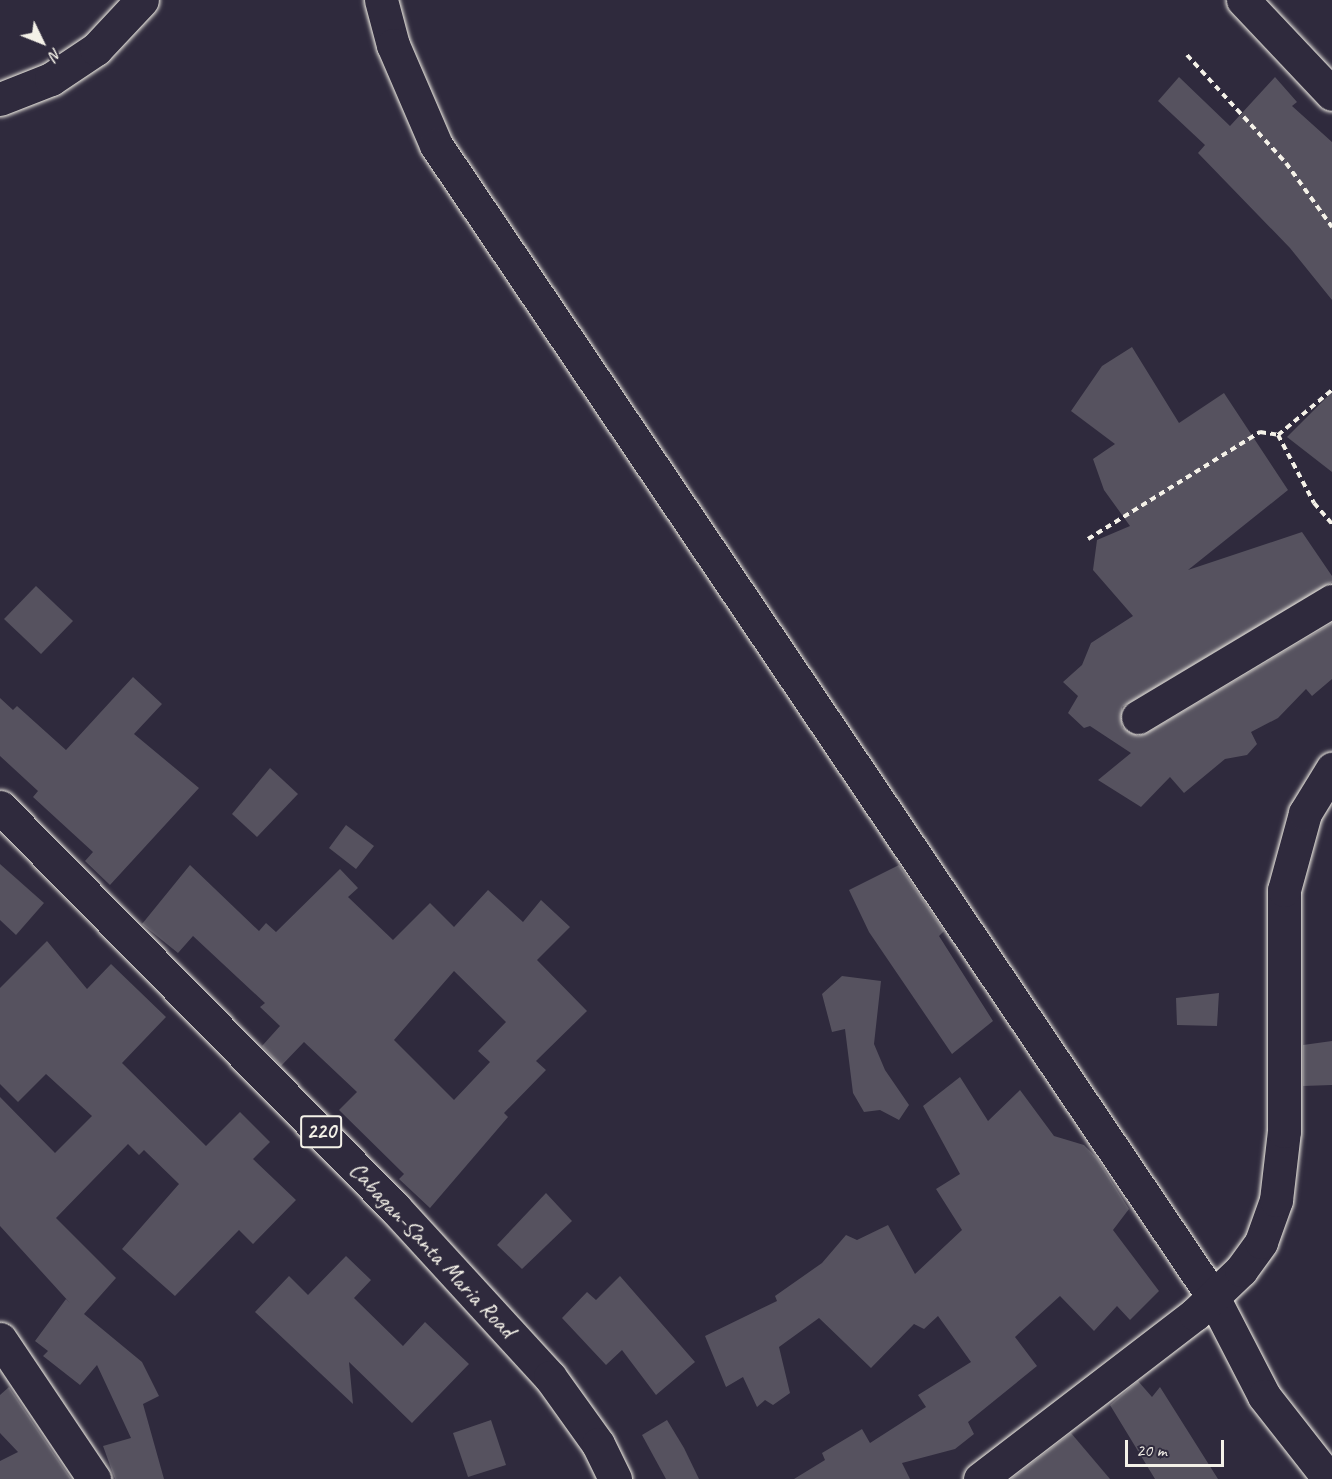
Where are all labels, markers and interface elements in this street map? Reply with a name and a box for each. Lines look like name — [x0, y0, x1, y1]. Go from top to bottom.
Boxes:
north arrow — [12, 12, 72, 72]
text: N — [44, 44, 66, 65]
road number: 220 — [300, 1113, 342, 1151]
street label: Cabagan-Santa Maria Road — [342, 1155, 522, 1345]
scale bar — [1128, 1428, 1227, 1466]
text: 20 m — [1136, 1439, 1167, 1461]

